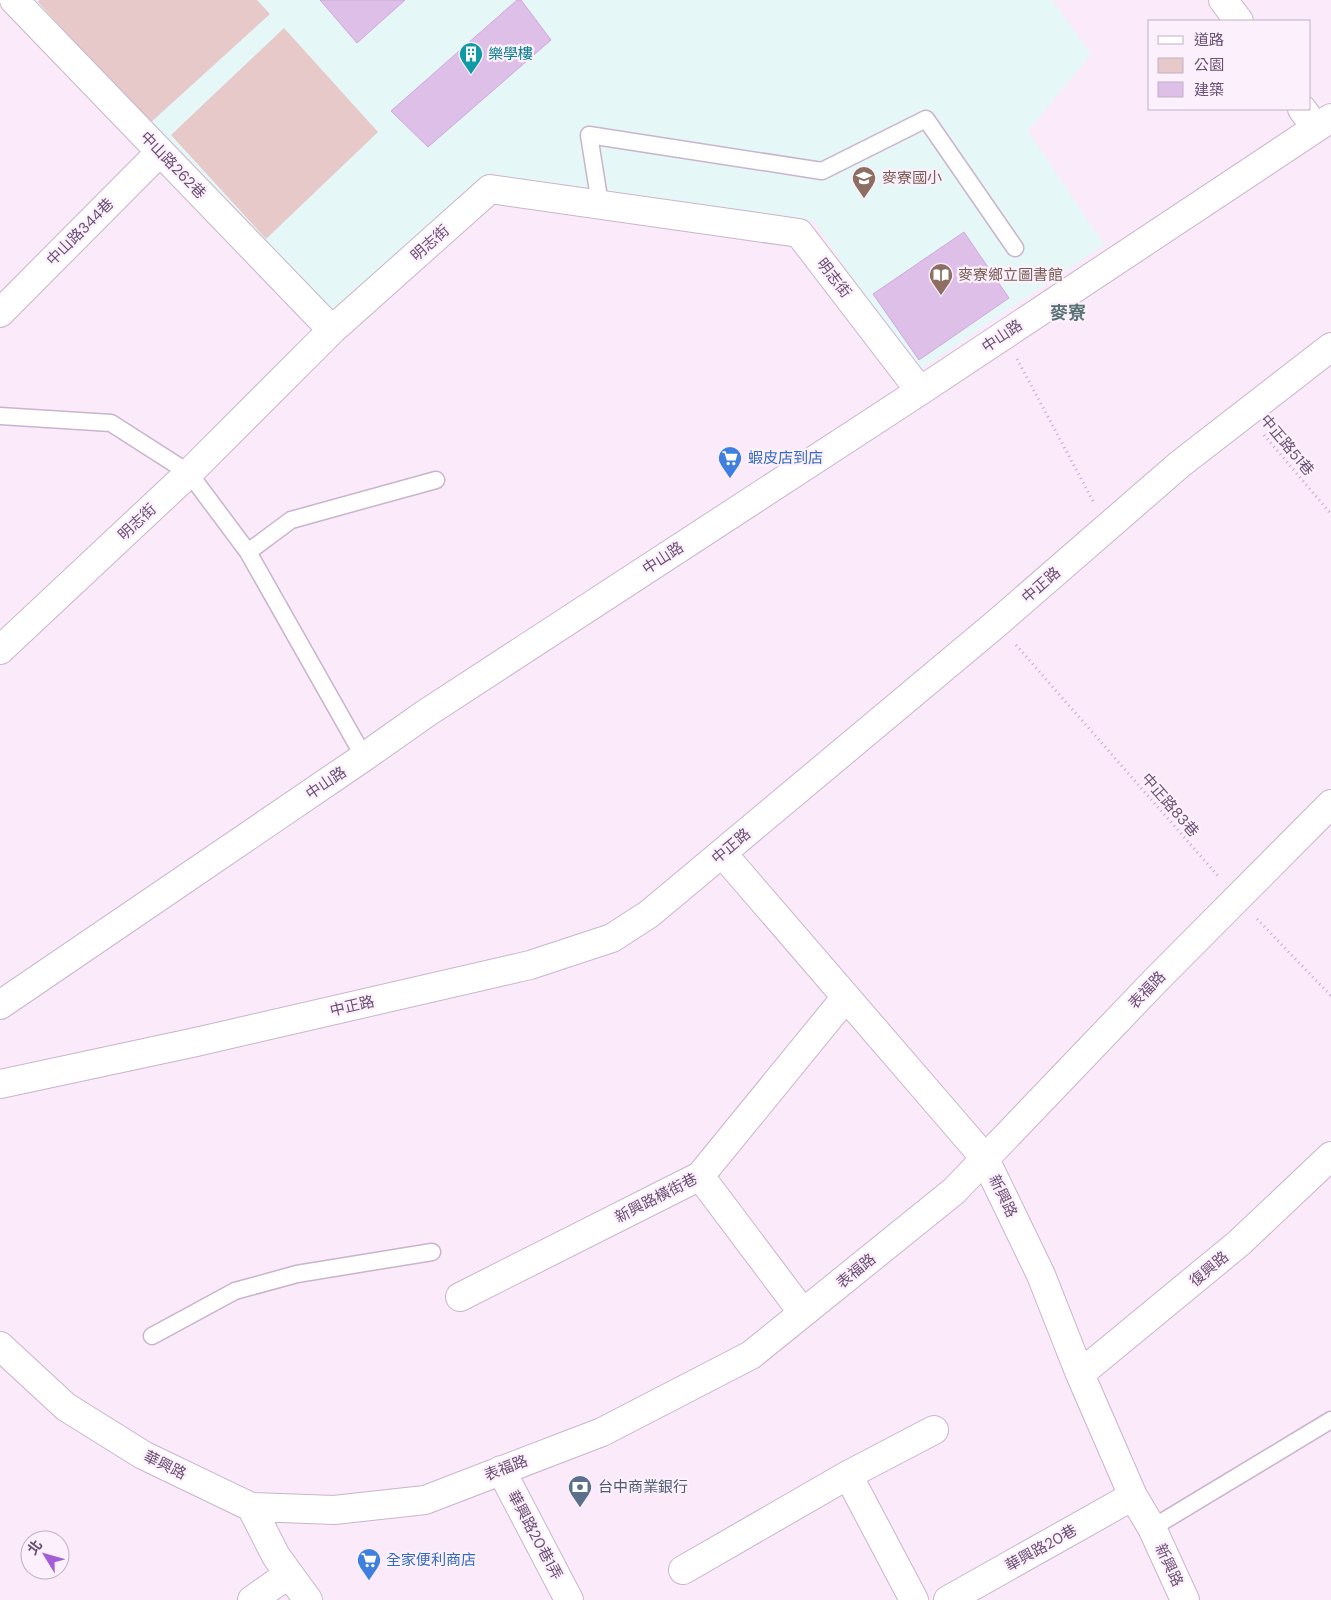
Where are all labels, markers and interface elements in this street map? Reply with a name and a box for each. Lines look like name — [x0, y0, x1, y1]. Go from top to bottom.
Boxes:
legend — [1148, 20, 1311, 110]
text: 道路 — [1194, 30, 1224, 50]
building icon: 樂學樓 — [458, 41, 484, 75]
place label: 樂學樓 — [488, 44, 533, 64]
text: 公園 — [1194, 55, 1224, 75]
text: 建築 — [1194, 80, 1224, 100]
street label: 中山路262巷 — [136, 127, 210, 203]
school or university icon: 麥寮國小 — [851, 165, 877, 199]
place label: 麥寮國小 — [882, 168, 942, 188]
street label: 中山路344巷 — [42, 194, 118, 270]
street label: 明志街 — [407, 221, 453, 265]
street label: 明志街 — [812, 254, 856, 302]
library icon: 麥寮鄉立圖書館 — [928, 262, 954, 296]
place label: 麥寮鄉立圖書館 — [958, 265, 1063, 285]
district label: 麥寮 — [1050, 301, 1086, 325]
street label: 中山路 — [978, 315, 1026, 357]
street label: 中正路51巷 — [1256, 410, 1318, 480]
supermarket icon: 蝦皮店到店 — [717, 445, 743, 479]
place label: 蝦皮店到店 — [748, 448, 823, 468]
street label: 明志街 — [114, 499, 160, 545]
street label: 中山路 — [639, 537, 687, 579]
street label: 中正路 — [1017, 563, 1065, 607]
street label: 中山路 — [302, 762, 350, 804]
street label: 中正路83巷 — [1137, 769, 1203, 841]
street label: 中正路 — [707, 824, 755, 868]
street label: 表福路 — [1124, 967, 1170, 1013]
street label: 中正路 — [328, 991, 376, 1021]
street label: 新興路橫街巷 — [611, 1169, 701, 1227]
street label: 新興路 — [984, 1171, 1022, 1221]
street label: 復興路 — [1185, 1247, 1233, 1291]
street label: 表福路 — [832, 1249, 880, 1293]
street label: 華興路 — [140, 1446, 190, 1484]
street label: 表福路 — [481, 1451, 531, 1485]
bank icon: 台中商業銀行 — [567, 1474, 593, 1508]
place label: 台中商業銀行 — [598, 1477, 688, 1497]
street label: 華興路20巷1弄 — [503, 1487, 567, 1583]
street label: 華興路20巷 — [1002, 1520, 1080, 1576]
north arrow — [20, 1530, 70, 1580]
text: 北 — [23, 1536, 46, 1558]
street label: 新興路 — [1150, 1540, 1188, 1590]
supermarket icon: 全家便利商店 — [356, 1547, 382, 1581]
place label: 全家便利商店 — [386, 1550, 476, 1570]

